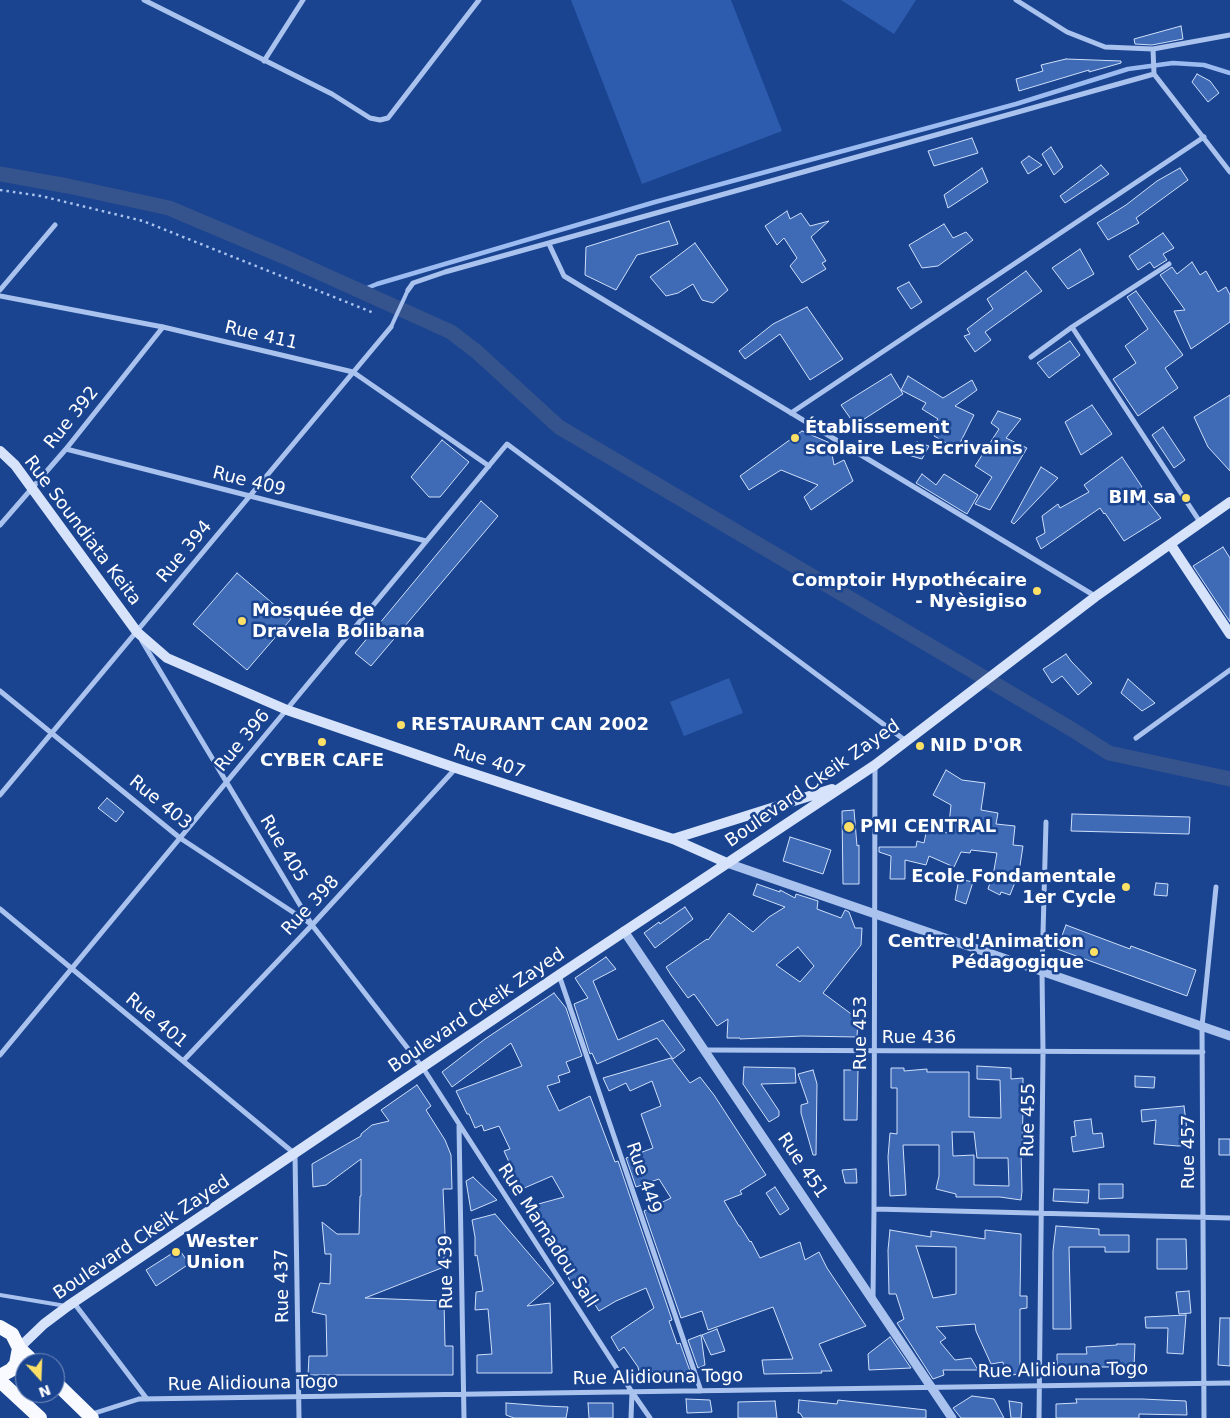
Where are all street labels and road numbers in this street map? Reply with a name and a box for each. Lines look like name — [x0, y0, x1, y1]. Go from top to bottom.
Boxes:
street label: Rue 411 — [222, 317, 300, 355]
street label: Rue 392 — [40, 382, 104, 454]
street label: Rue Soundiata Keita — [19, 452, 145, 610]
street label: Rue 409 — [210, 463, 288, 501]
street label: Rue 394 — [153, 517, 217, 587]
street label: Rue 396 — [211, 706, 275, 776]
street label: Boulevard Ckeik Zayed — [722, 716, 904, 852]
street label: Rue 407 — [450, 740, 528, 784]
street label: Rue 403 — [124, 771, 196, 835]
street label: Rue 405 — [255, 812, 311, 886]
street label: Rue 398 — [278, 871, 344, 941]
street label: Boulevard Ckeik Zayed — [385, 944, 569, 1078]
street label: Rue 401 — [121, 989, 191, 1053]
street label: Rue 453 — [850, 996, 872, 1070]
street label: Rue 436 — [882, 1027, 956, 1049]
street label: Rue 455 — [1018, 1083, 1040, 1157]
street label: Rue 457 — [1178, 1115, 1200, 1189]
street label: Rue 451 — [772, 1129, 832, 1203]
street label: Rue 449 — [621, 1139, 665, 1217]
street label: Rue Mamadou Sall — [492, 1160, 602, 1312]
street label: Boulevard Ckeik Zayed — [50, 1171, 234, 1305]
street label: Rue 439 — [436, 1235, 458, 1309]
street label: Rue 437 — [272, 1249, 294, 1323]
street label: Rue Alidiouna Togo — [978, 1359, 1148, 1383]
street label: Rue Alidiouna Togo — [573, 1366, 743, 1390]
street label: Rue Alidiouna Togo — [168, 1372, 338, 1396]

